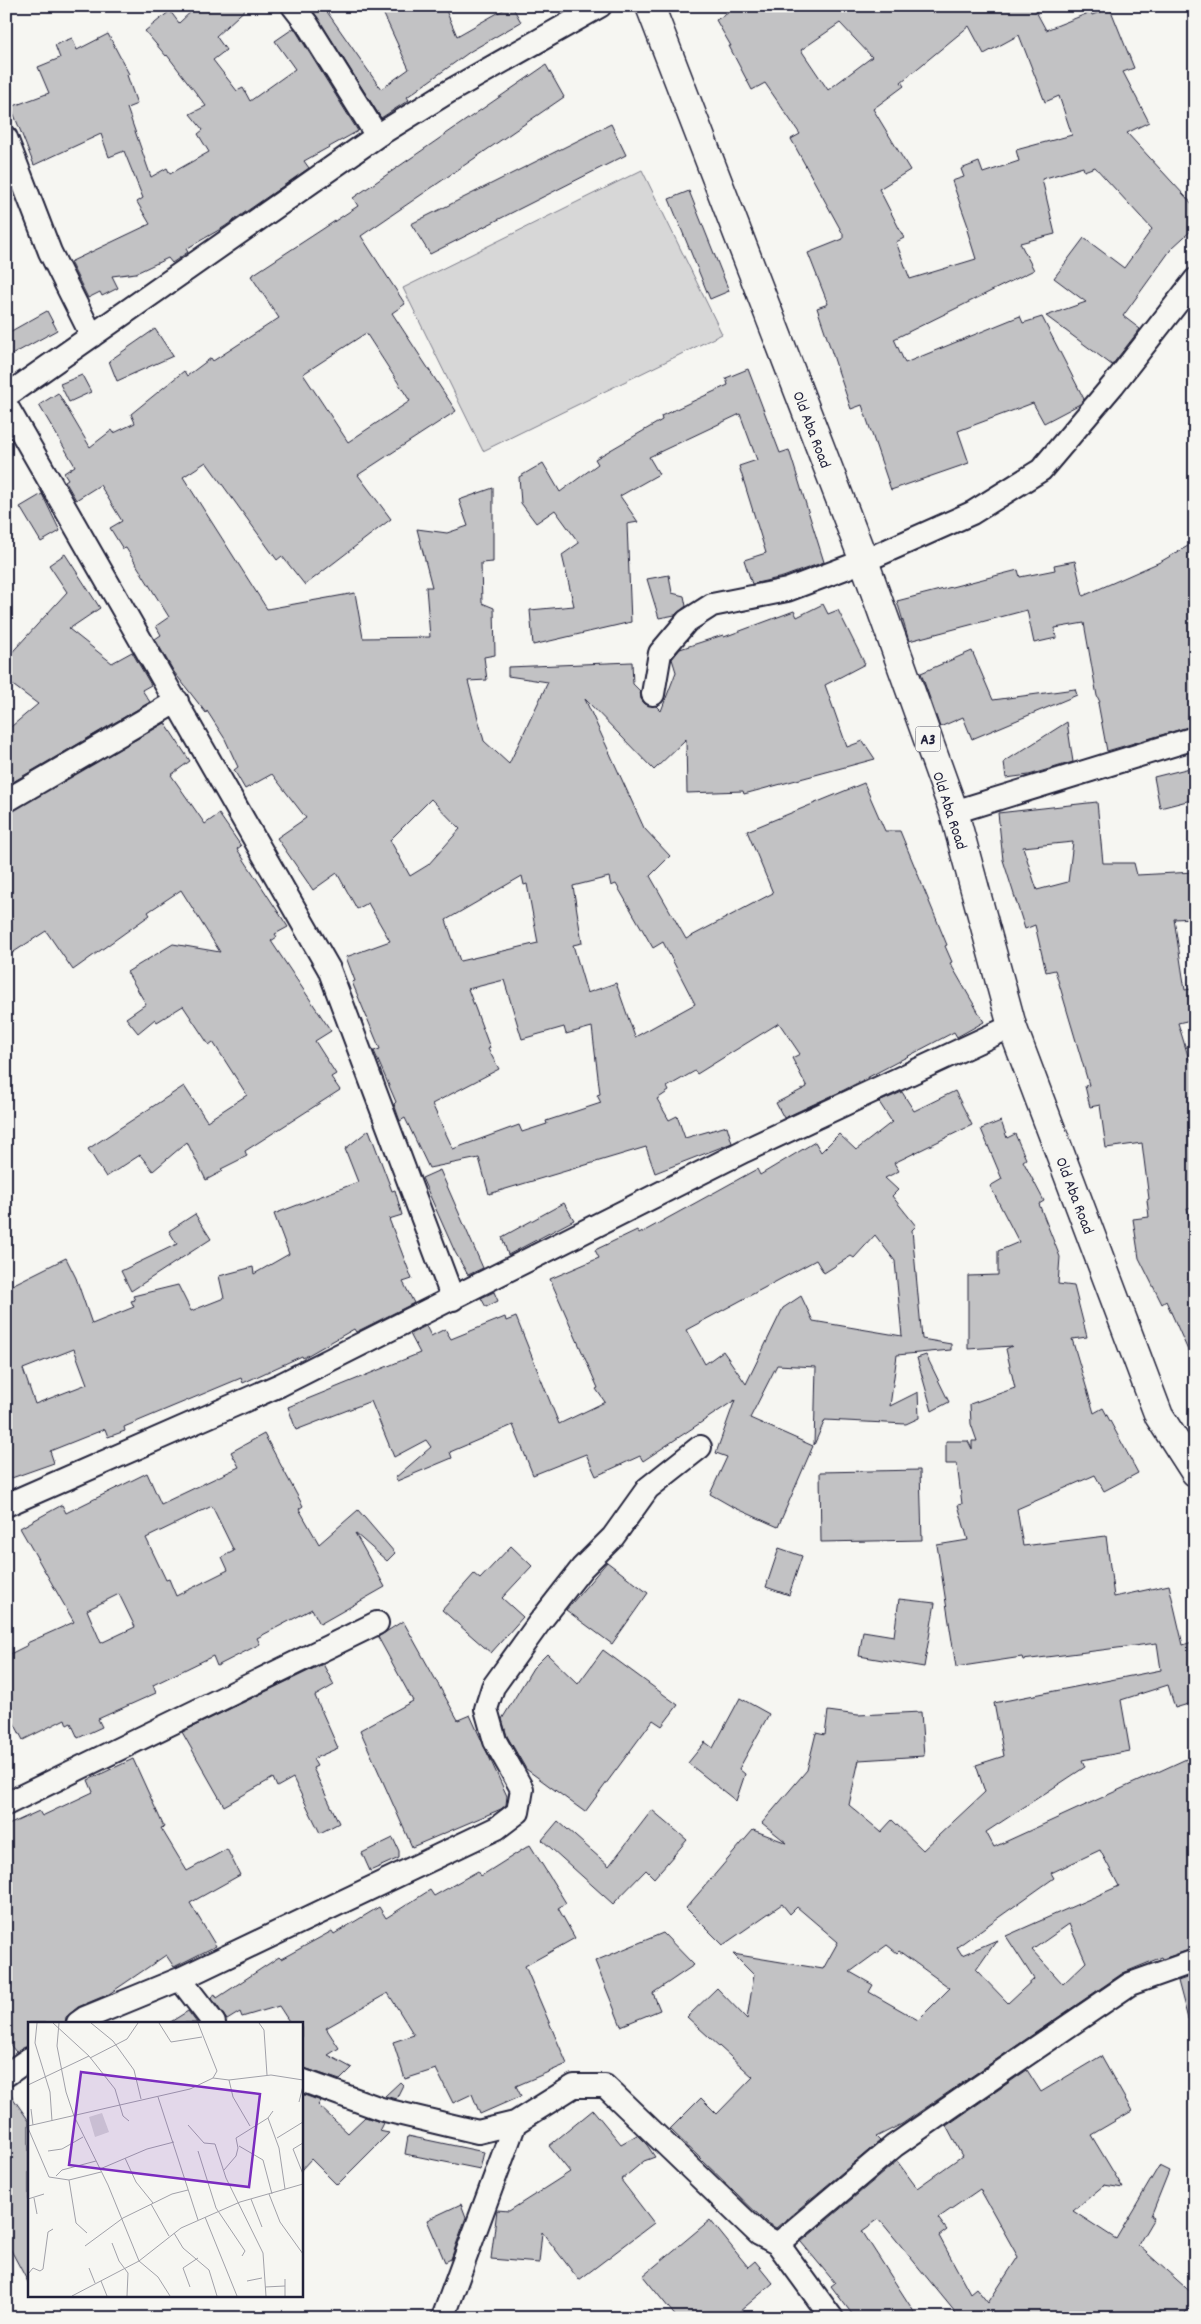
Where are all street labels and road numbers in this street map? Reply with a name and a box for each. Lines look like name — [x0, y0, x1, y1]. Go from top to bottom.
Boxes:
street label: Old Aba Road — [785, 388, 836, 472]
road number: A3 — [916, 726, 940, 752]
street label: Old Aba Road — [925, 769, 972, 853]
street label: Old Aba Road — [1048, 1154, 1099, 1238]

